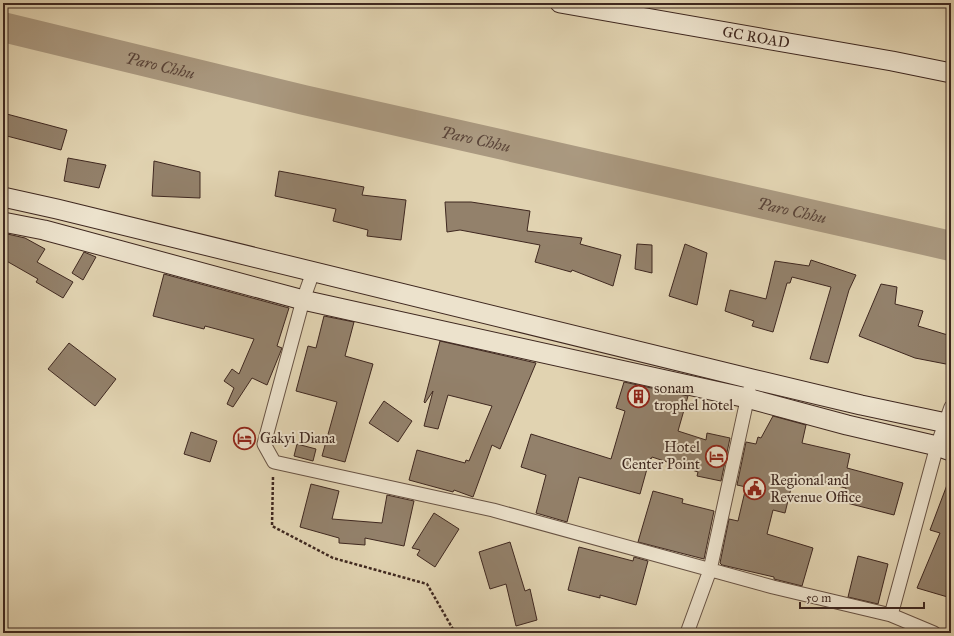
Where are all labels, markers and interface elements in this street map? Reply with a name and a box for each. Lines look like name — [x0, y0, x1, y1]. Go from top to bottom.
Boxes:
street label: GC ROAD — [721, 23, 791, 52]
water label: Paro Chhu — [124, 48, 197, 83]
water label: Paro Chhu — [440, 122, 512, 156]
water label: Paro Chhu — [756, 193, 828, 227]
place label: sonam trophel hotel — [654, 379, 734, 414]
building icon: sonam trophel hotel — [625, 384, 651, 410]
hotel icon: Gakyi Diana — [232, 425, 258, 451]
place label: Gakyi Diana — [260, 429, 336, 447]
place label: Hotel Center Point — [622, 438, 701, 473]
hotel icon: Hotel Center Point — [703, 443, 729, 469]
place label: Regional and Revenue Office — [770, 471, 861, 506]
public building icon: Regional and Revenue Office — [742, 476, 768, 502]
scale bar — [800, 584, 924, 610]
text: 50 m — [806, 591, 831, 605]

